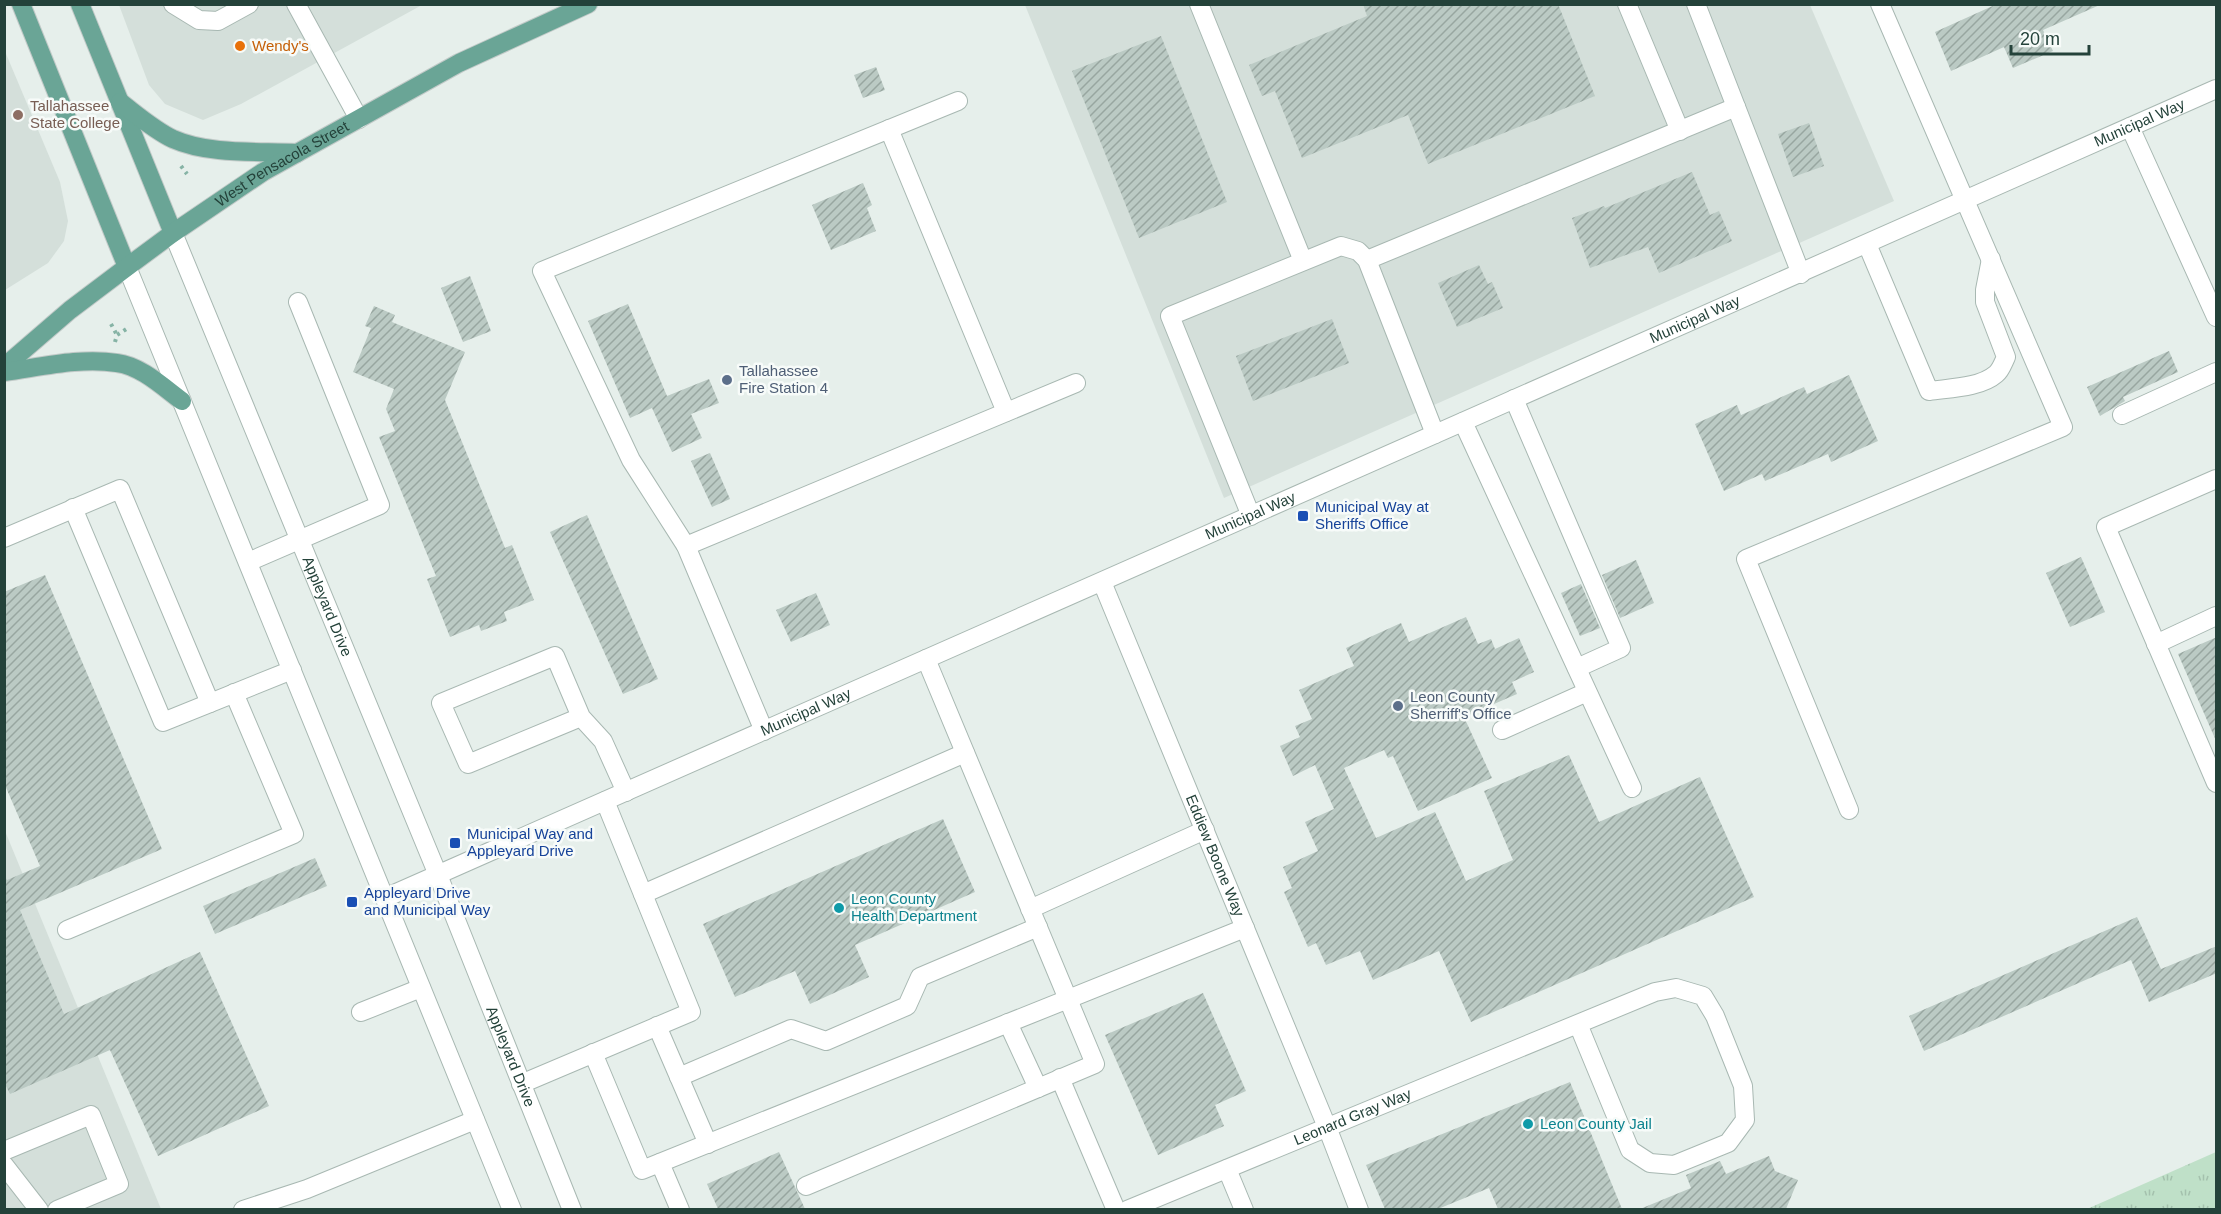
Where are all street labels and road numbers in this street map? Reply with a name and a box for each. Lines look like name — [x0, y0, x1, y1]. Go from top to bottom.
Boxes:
street label: Municipal Way — [2091, 95, 2187, 150]
street label: West Pensacola Street — [212, 117, 352, 210]
street label: Municipal Way — [1647, 291, 1743, 346]
street label: Municipal Way — [1202, 488, 1298, 543]
street label: Appleyard Drive — [299, 554, 356, 659]
street label: Municipal Way — [758, 684, 854, 739]
street label: Eddiew Boone Way — [1183, 792, 1248, 919]
street label: Appleyard Drive — [483, 1004, 539, 1109]
street label: Leonard Gray Way — [1291, 1084, 1414, 1148]

